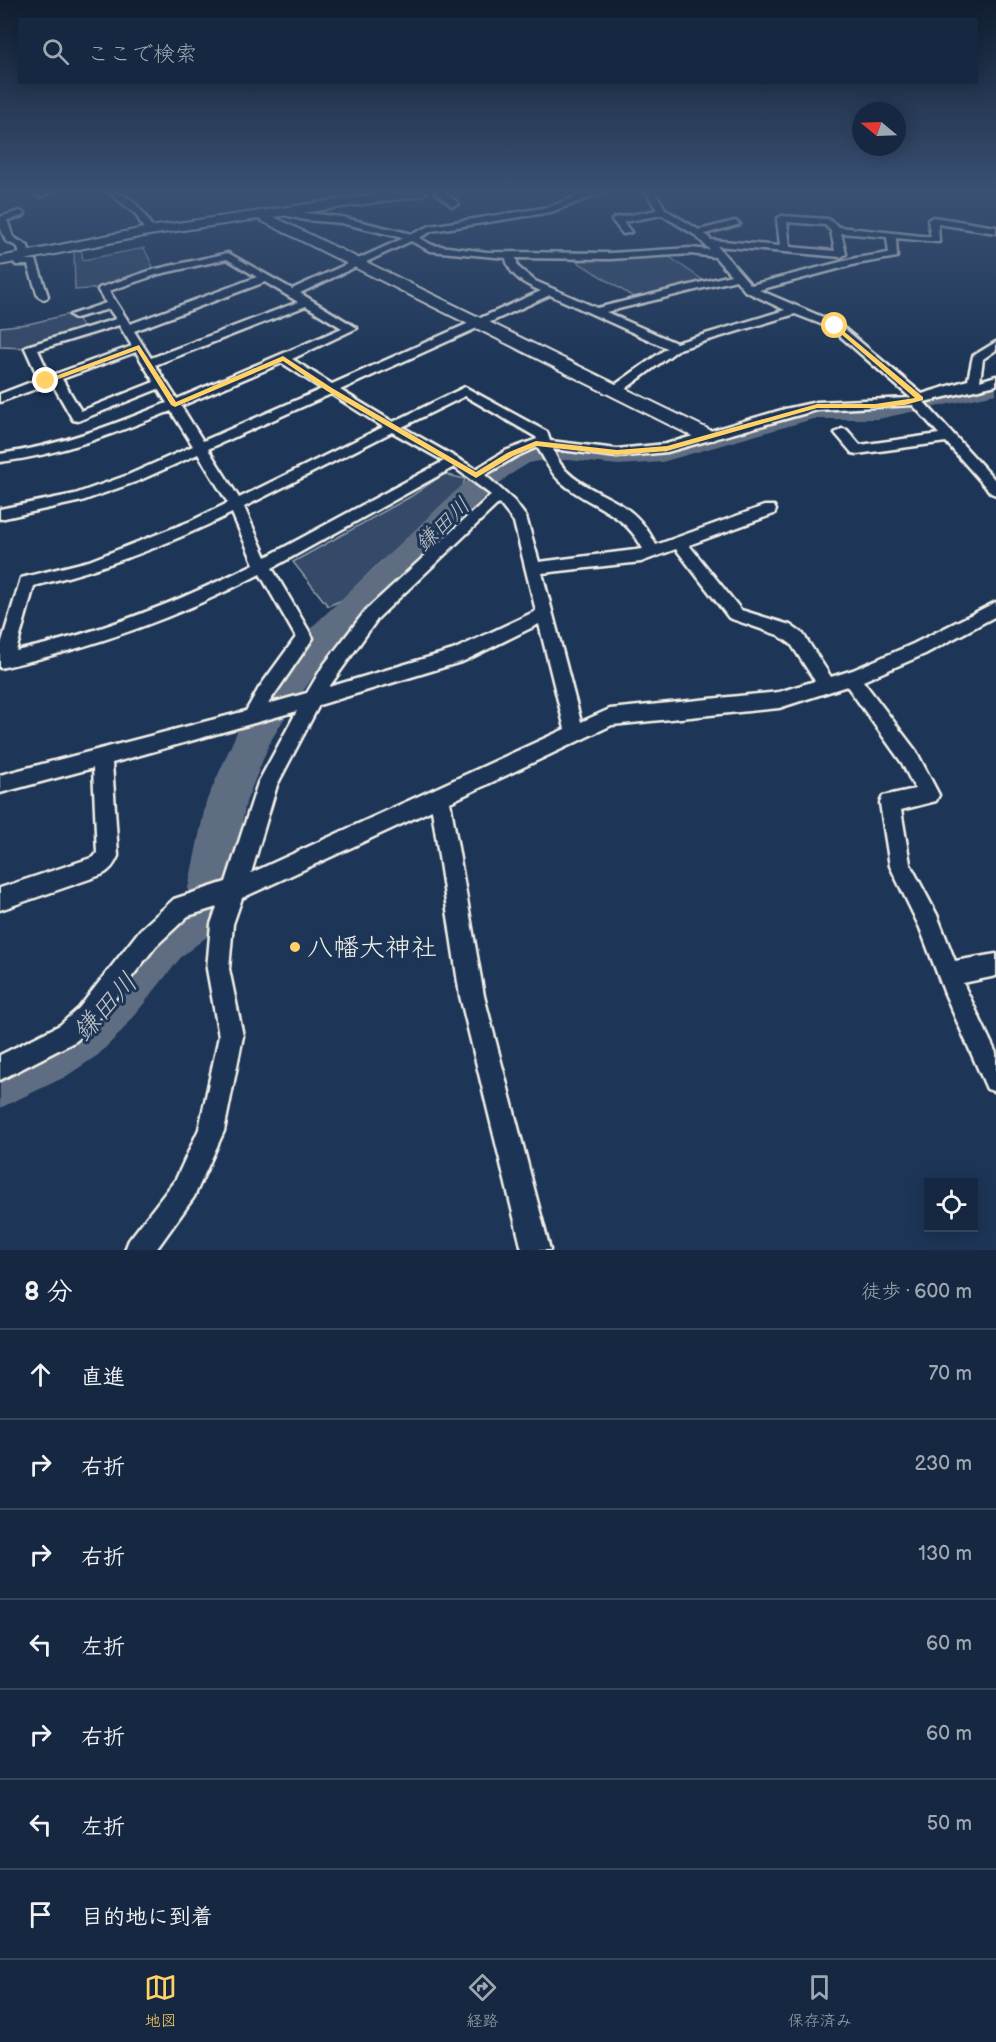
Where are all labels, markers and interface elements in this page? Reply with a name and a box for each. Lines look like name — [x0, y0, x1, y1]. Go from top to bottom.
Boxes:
search box — [18, 18, 978, 84]
icon: search — [39, 35, 72, 68]
text: ここで検索 — [87, 41, 197, 68]
north arrow — [852, 102, 906, 156]
route start — [821, 312, 847, 338]
route end — [32, 367, 58, 393]
water label: 鎌田川 — [410, 492, 476, 558]
place label: 八幡大神社 — [307, 933, 437, 964]
marker: 八幡大神社 — [288, 940, 302, 954]
water label: 鎌田川 — [67, 967, 145, 1048]
map controls — [924, 1178, 978, 1232]
button: locate — [924, 1178, 978, 1232]
text: 8 分 — [24, 1277, 73, 1308]
text: 徒歩 · 600 m — [861, 1280, 972, 1304]
icon: ahead — [24, 1358, 57, 1391]
text: 70 m — [928, 1362, 972, 1386]
text: 直進 — [81, 1364, 125, 1391]
icon: right — [24, 1448, 57, 1481]
text: 230 m — [915, 1452, 972, 1476]
text: 右折 — [81, 1454, 125, 1481]
icon: right — [24, 1538, 57, 1571]
text: 130 m — [918, 1542, 972, 1566]
text: 右折 — [81, 1544, 125, 1571]
icon: left — [24, 1628, 57, 1661]
text: 60 m — [926, 1632, 972, 1656]
text: 左折 — [81, 1634, 125, 1661]
icon: right — [24, 1718, 57, 1751]
text: 60 m — [926, 1722, 972, 1746]
text: 右折 — [81, 1724, 125, 1751]
icon: left — [24, 1808, 57, 1841]
text: 50 m — [927, 1812, 972, 1836]
text: 左折 — [81, 1814, 125, 1841]
icon: arrive — [24, 1898, 57, 1931]
text: 目的地に到着 — [81, 1904, 213, 1931]
tab: 地図 — [144, 1971, 177, 2031]
tab: 経路 — [466, 1971, 499, 2031]
tab: 保存済み — [788, 1971, 852, 2031]

